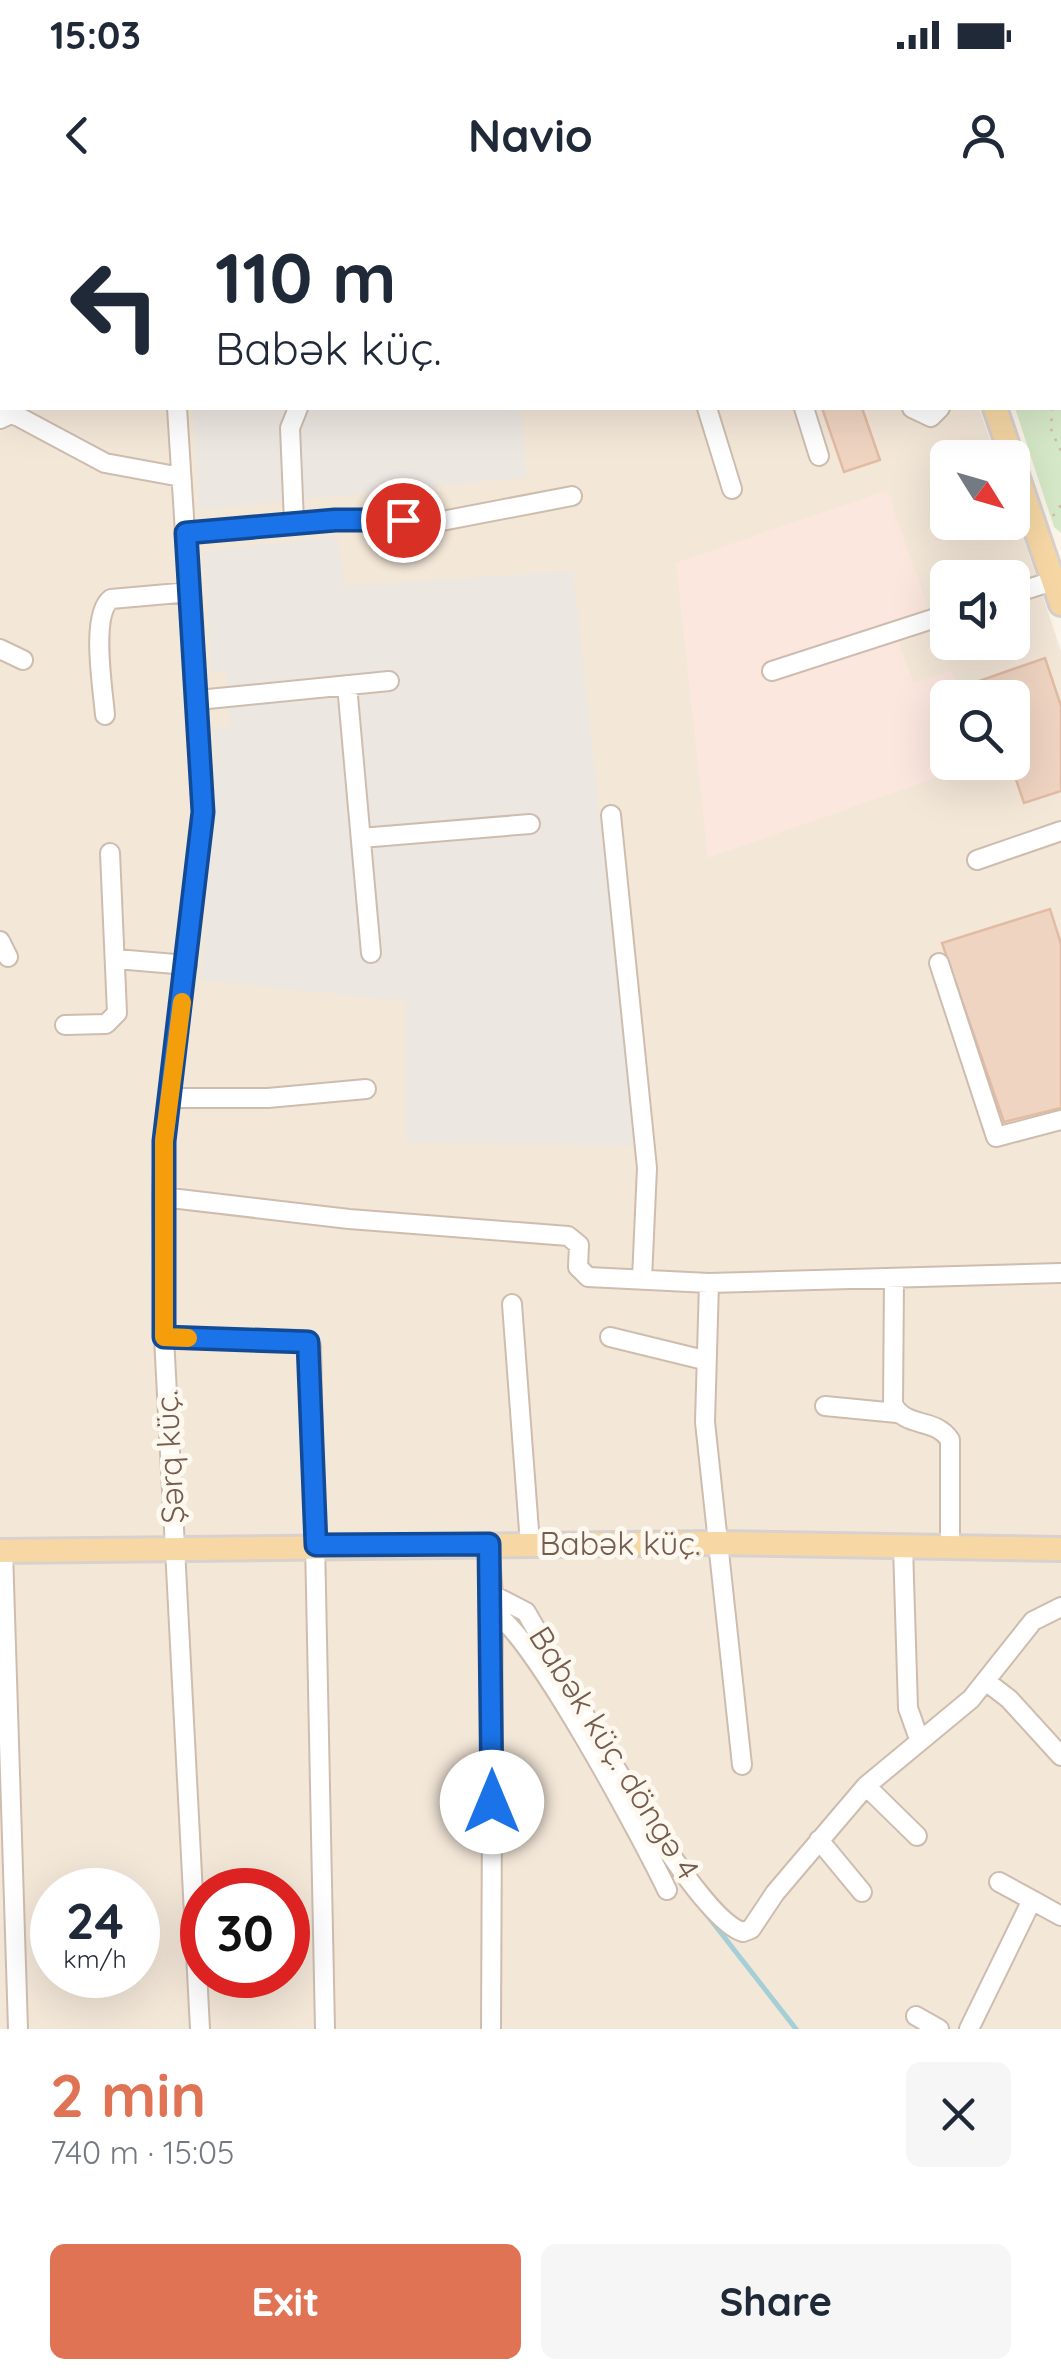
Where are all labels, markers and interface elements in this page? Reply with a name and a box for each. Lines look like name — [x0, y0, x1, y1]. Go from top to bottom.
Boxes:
text: 15:03 — [50, 11, 141, 59]
text: Navio — [468, 107, 593, 163]
icon: back — [50, 108, 105, 163]
icon: person — [956, 108, 1011, 163]
text: 110 m — [215, 233, 397, 321]
icon: left — [50, 240, 180, 370]
text: Babək küç. — [215, 320, 442, 376]
north arrow — [930, 440, 1030, 540]
map controls — [930, 440, 1030, 780]
pin — [361, 478, 446, 563]
icon: arrive — [376, 493, 431, 548]
button: sound — [930, 560, 1030, 660]
button: search — [930, 680, 1030, 780]
street label: Şərq küç. — [146, 1389, 192, 1525]
street label: Babək küç. — [539, 1523, 701, 1563]
street label: Babək küç. döngə 4 — [521, 1619, 709, 1886]
position arrow — [440, 1750, 544, 1854]
speed limit sign: 30 — [180, 1868, 310, 1998]
text: 24 — [66, 1889, 124, 1952]
text: km/h — [63, 1943, 127, 1974]
text: 2 min — [50, 2057, 206, 2132]
button: close — [906, 2062, 1011, 2167]
text: 740 m · 15:05 — [50, 2132, 234, 2172]
button: Exit — [50, 2244, 521, 2359]
button: Share — [541, 2244, 1011, 2359]

